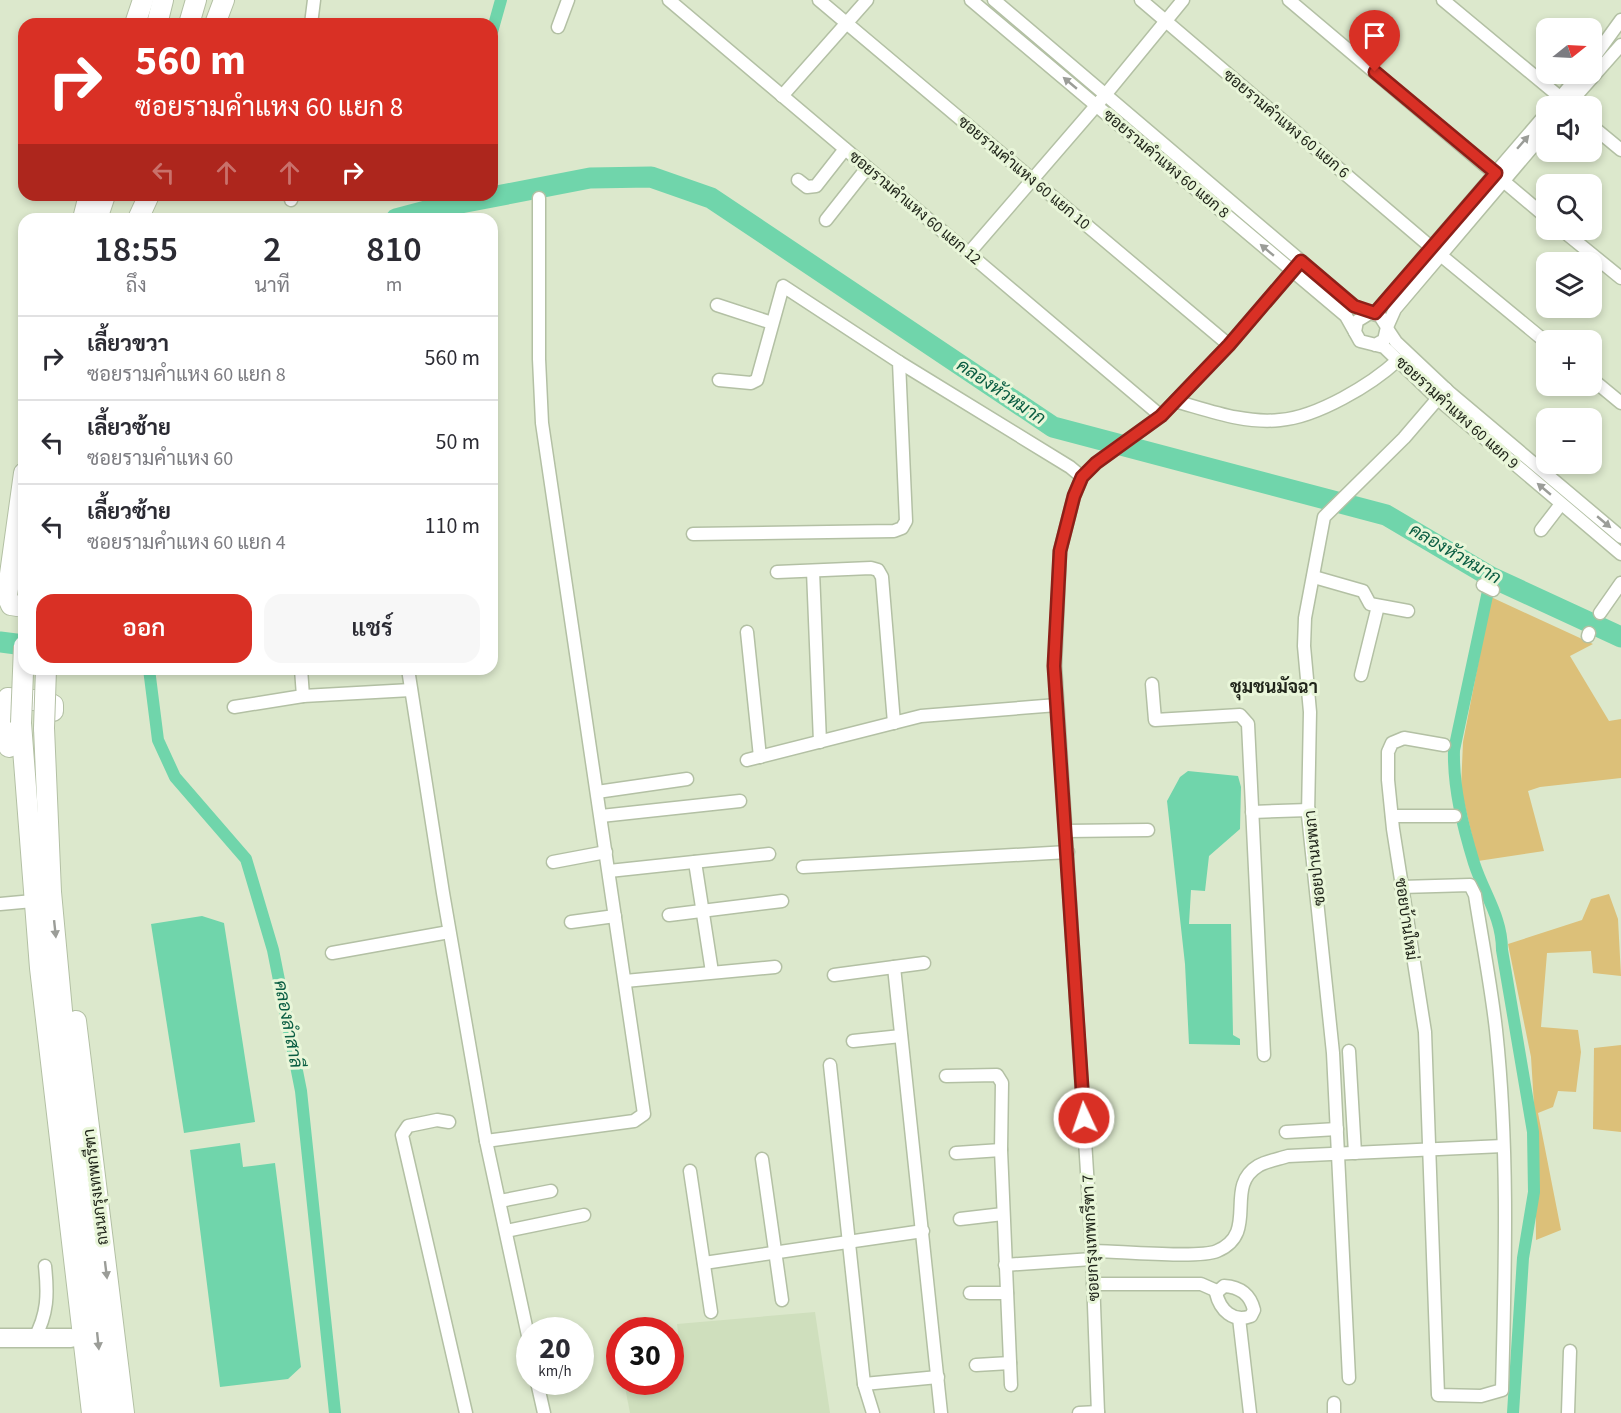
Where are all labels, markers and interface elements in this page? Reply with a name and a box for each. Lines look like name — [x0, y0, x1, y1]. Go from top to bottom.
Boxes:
pin — [1349, 10, 1400, 72]
north arrow — [1536, 18, 1602, 84]
map controls — [1536, 18, 1602, 474]
icon: arrive — [1358, 19, 1391, 52]
text: 560 m — [135, 31, 246, 91]
icon: right — [36, 42, 114, 120]
street label: ซอยรามคำแหง 60 แยก 6 — [1218, 64, 1354, 184]
one-way arrow — [1062, 77, 1078, 90]
text: ซอยรามคำแหง 60 แยก 8 — [135, 88, 403, 127]
button: sound — [1536, 96, 1602, 162]
street label: ซอยรามคำแหง 60 แยก 8 — [1098, 104, 1234, 224]
street label: ซอยรามคำแหง 60 แยก 10 — [953, 111, 1095, 235]
one-way arrow — [1516, 135, 1529, 150]
street label: ซอยรามคำแหง 60 แยก 12 — [844, 146, 986, 270]
icon: left — [147, 156, 180, 189]
icon: ahead — [210, 156, 243, 189]
icon: ahead — [273, 156, 306, 189]
icon: right — [336, 156, 369, 189]
button: search — [1536, 174, 1602, 240]
text: 18:55 — [94, 224, 178, 275]
text: 2 — [263, 224, 281, 275]
text: 810 — [366, 224, 422, 275]
one-way arrow — [1259, 243, 1275, 256]
button: layers — [1536, 252, 1602, 318]
text: m — [386, 271, 402, 299]
text: ถึง — [126, 272, 147, 300]
text: นาที — [254, 272, 290, 300]
text: เลี้ยวขวา — [87, 328, 169, 360]
button: + — [1536, 330, 1602, 396]
icon: right — [36, 342, 69, 375]
text: 560 m — [425, 342, 480, 374]
street label: ซอยรามคำแหง 60 แยก 9 — [1391, 352, 1523, 474]
water label: คลองหัวหมาก — [952, 353, 1050, 431]
text: ซอยรามคำแหง 60 แยก 8 — [87, 361, 286, 389]
button: − — [1536, 408, 1602, 474]
text: เลี้ยวซ้าย — [87, 412, 171, 444]
icon: left — [36, 426, 69, 459]
text: 50 m — [435, 426, 480, 458]
text: ซอยรามคำแหง 60 — [87, 445, 233, 473]
one-way arrow — [1537, 483, 1552, 496]
text: เลี้ยวซ้าย — [87, 496, 171, 528]
icon: left — [36, 510, 69, 543]
text: 110 m — [425, 510, 480, 542]
one-way arrow — [1596, 515, 1611, 528]
water label: คลองหัวหมาก — [1404, 518, 1506, 590]
text: ซอยรามคำแหง 60 แยก 4 — [87, 529, 286, 557]
button: ออก — [36, 594, 252, 663]
button: แชร์ — [264, 594, 480, 663]
district label: ชุมชนมัจฉา — [1230, 675, 1318, 701]
street label: ซอยปานนพภา — [1299, 809, 1331, 907]
street label: ซอยบ้านใหม่ — [1389, 876, 1424, 961]
one-way arrow — [51, 920, 60, 939]
water label: คลองลำสาลี — [267, 978, 310, 1071]
position arrow — [1052, 1086, 1116, 1150]
street label: ถนนกรุงเทพกรีฑา — [77, 1128, 114, 1247]
street label: ซอยกรุงเทพกรีฑา 7 — [1076, 1174, 1105, 1302]
one-way arrow — [101, 1261, 111, 1280]
speed limit sign: 30 — [606, 1317, 684, 1395]
text: 20 — [539, 1327, 571, 1370]
one-way arrow — [93, 1331, 103, 1350]
text: km/h — [538, 1361, 572, 1382]

